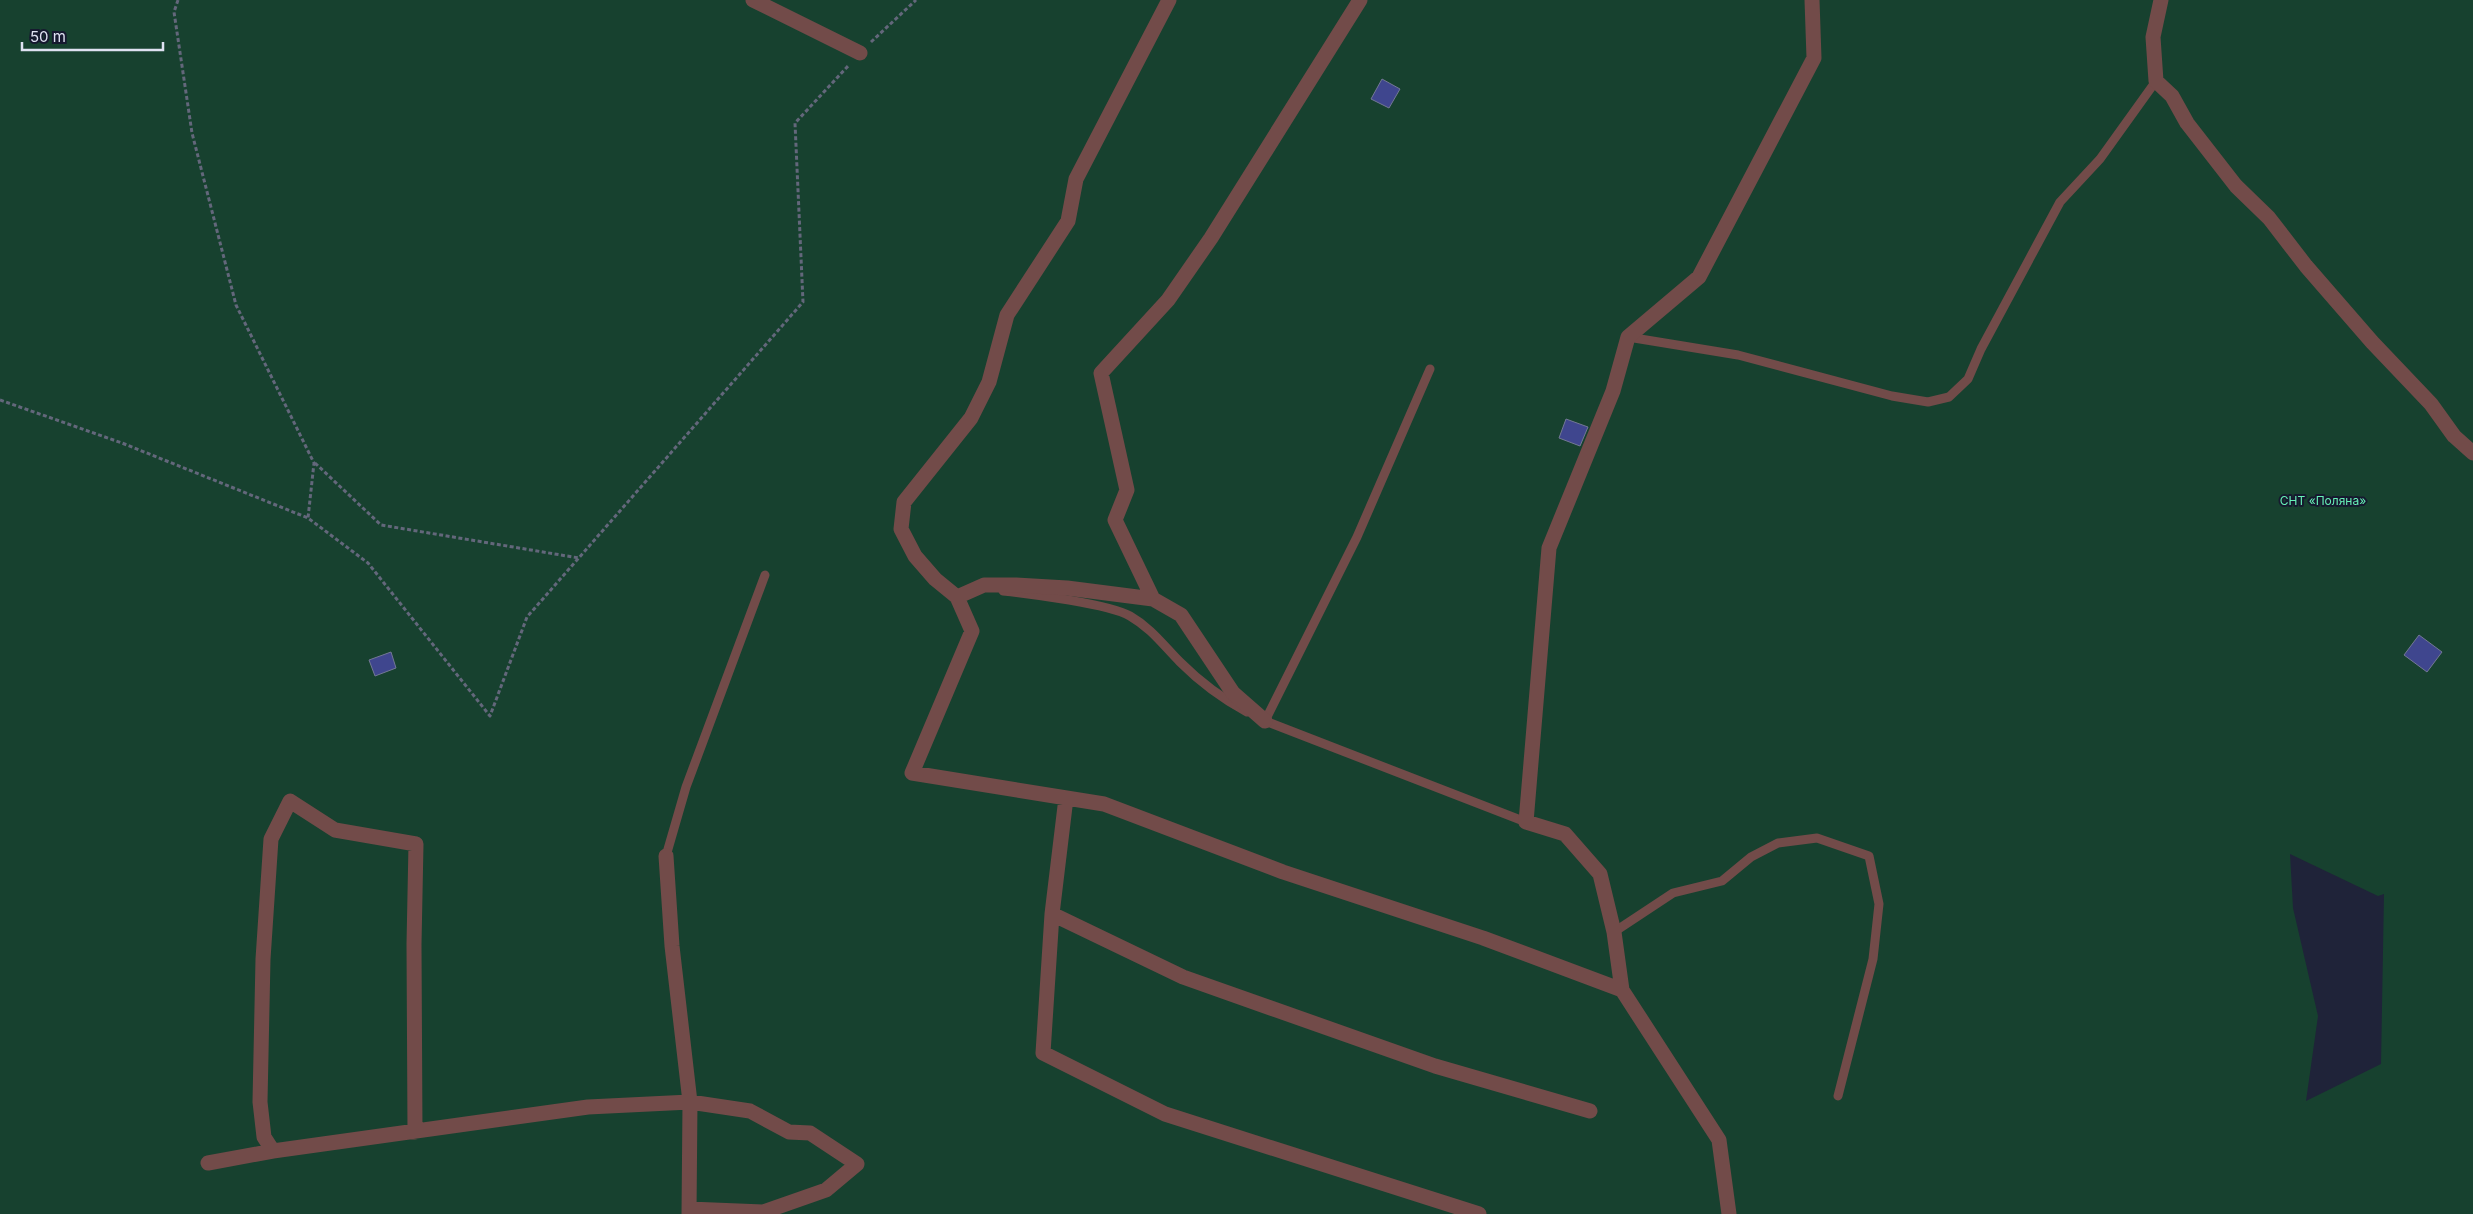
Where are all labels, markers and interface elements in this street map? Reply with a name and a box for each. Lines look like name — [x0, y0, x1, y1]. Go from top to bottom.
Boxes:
scale bar — [22, 20, 164, 52]
text: 50 m — [30, 27, 66, 46]
park label: СНТ «Поляна» — [2280, 493, 2366, 508]

